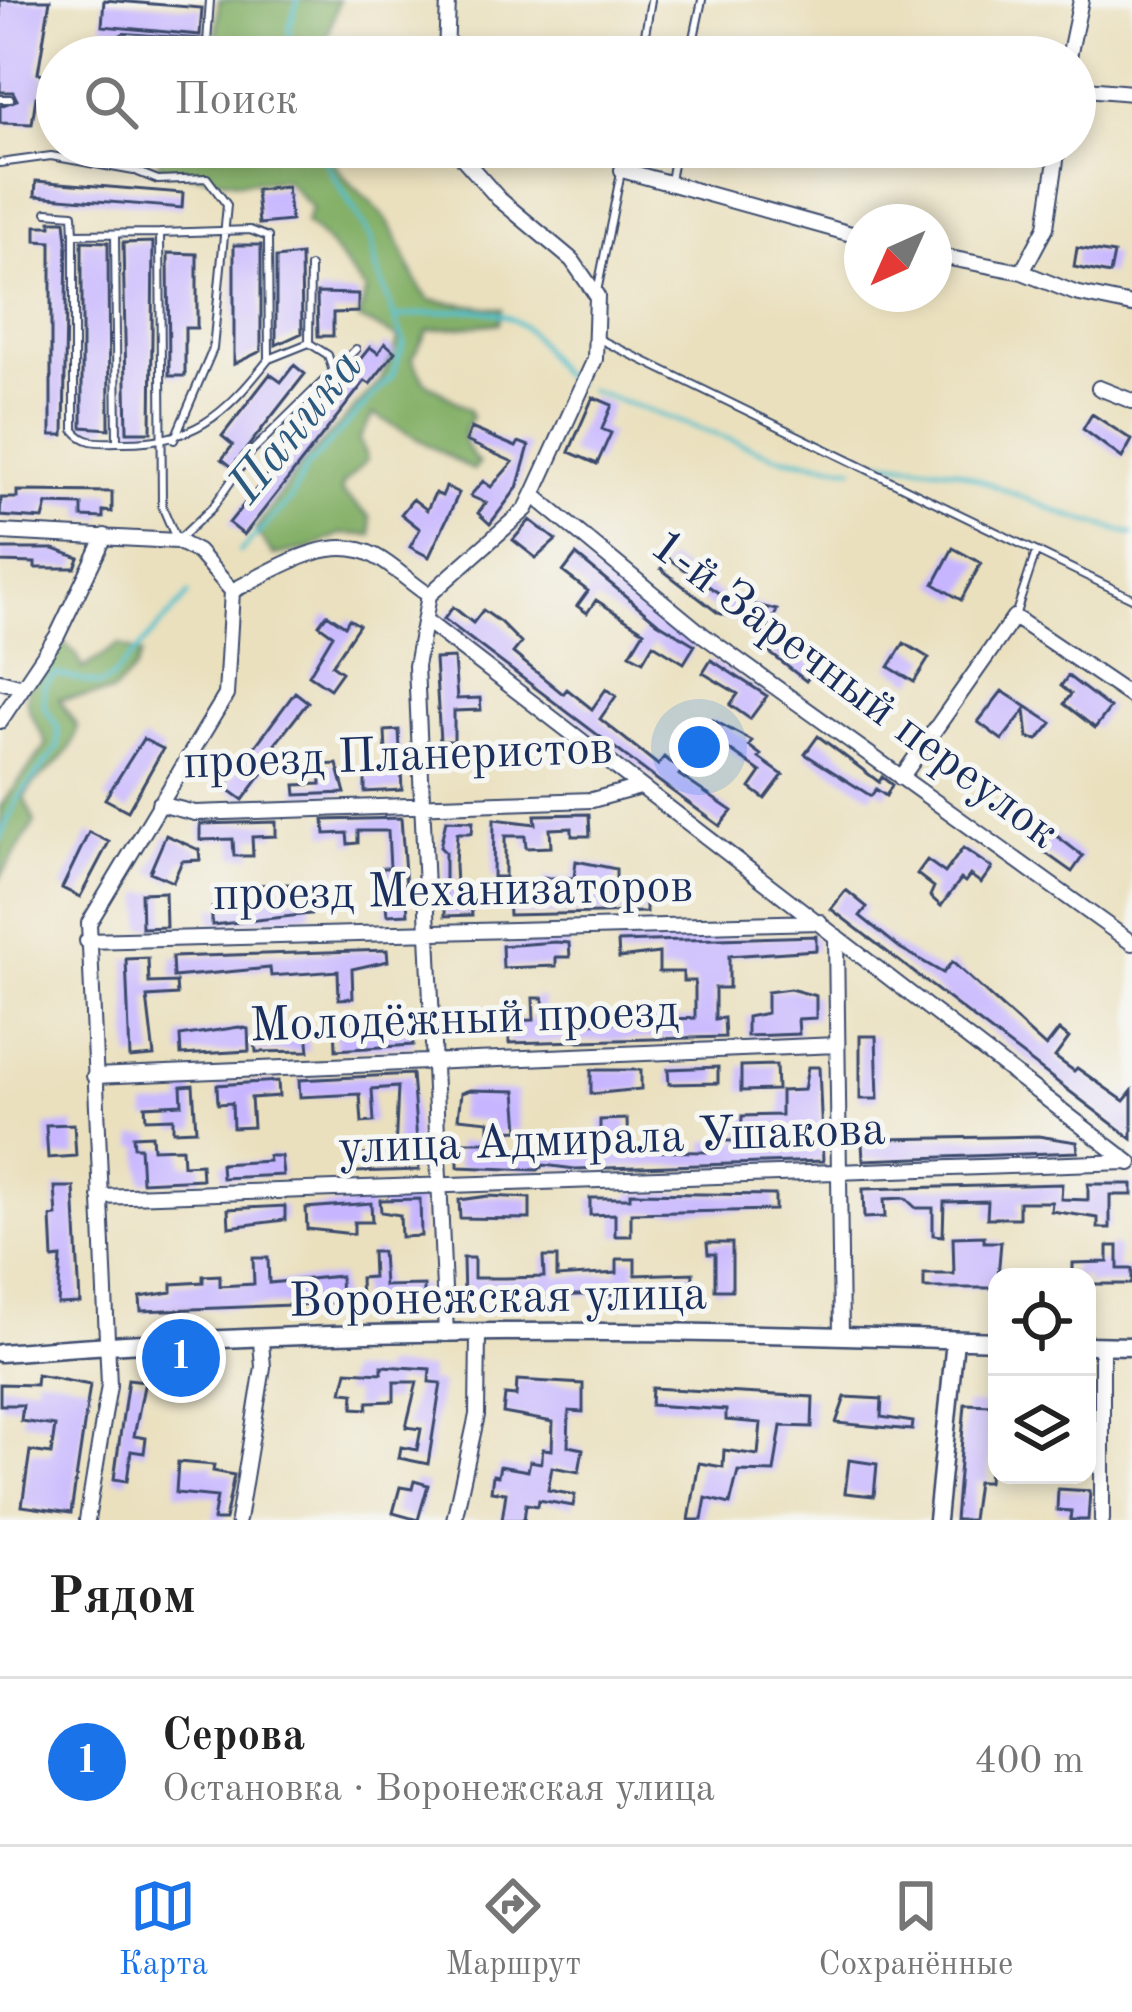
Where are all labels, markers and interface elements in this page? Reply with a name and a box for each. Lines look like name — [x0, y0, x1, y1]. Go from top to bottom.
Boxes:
search box — [36, 36, 1096, 168]
icon: search — [78, 69, 144, 135]
text: Поиск — [174, 79, 298, 124]
north arrow — [844, 204, 952, 312]
water label: Паника — [220, 341, 374, 514]
street label: 1-й Заречный переулок — [641, 521, 1067, 859]
your location — [669, 717, 729, 777]
street label: проезд Планеристов — [182, 726, 614, 788]
street label: проезд Механизаторов — [212, 864, 694, 920]
street label: Молодёжный проезд — [249, 989, 680, 1051]
street label: улица Адмирала Ушакова — [338, 1106, 886, 1174]
map controls — [988, 1268, 1096, 1484]
button: locate — [988, 1268, 1096, 1376]
street label: Воронежская улица — [288, 1271, 708, 1327]
pin: 1 — [142, 1313, 220, 1403]
button: layers — [988, 1376, 1096, 1484]
text: Рядом — [48, 1573, 196, 1624]
text: Серова — [162, 1715, 305, 1760]
text: 1 — [76, 1742, 98, 1781]
text: 400 m — [974, 1742, 1084, 1781]
text: Остановка · Воронежская улица — [162, 1770, 715, 1809]
tab: Карта — [119, 1873, 208, 1986]
tab: Маршрут — [446, 1873, 581, 1986]
tab: Сохранённые — [819, 1873, 1013, 1986]

